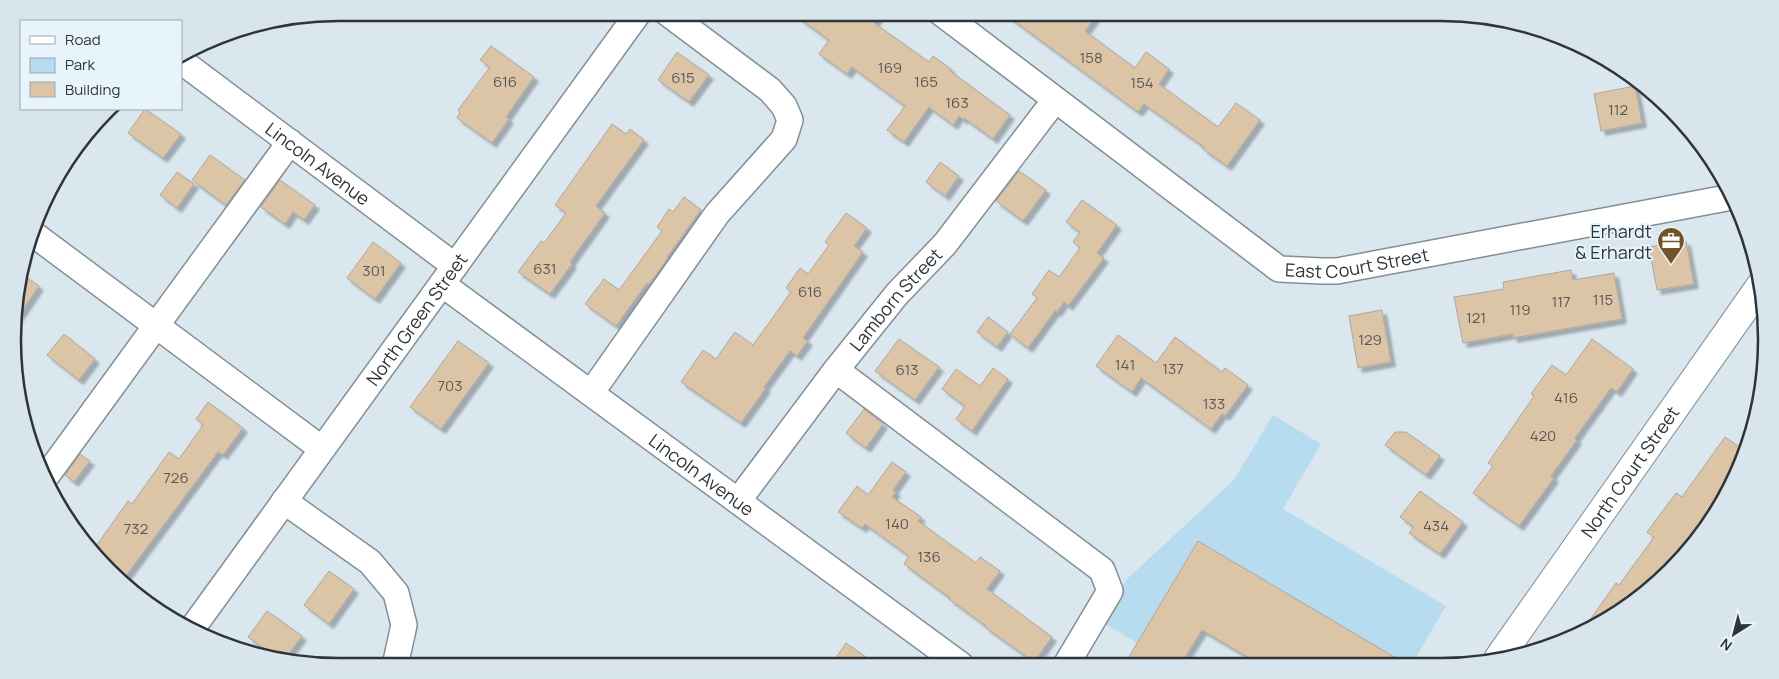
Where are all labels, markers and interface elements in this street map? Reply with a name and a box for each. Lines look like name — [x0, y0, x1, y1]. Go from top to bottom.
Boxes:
legend — [20, 20, 182, 110]
text: Road — [65, 29, 101, 50]
house number: 158 — [1079, 47, 1103, 68]
text: Park — [65, 54, 95, 75]
house number: 169 — [878, 57, 902, 78]
house number: 615 — [671, 67, 695, 88]
house number: 616 — [493, 71, 517, 92]
house number: 165 — [914, 71, 938, 92]
house number: 154 — [1130, 72, 1154, 93]
text: Building — [65, 79, 120, 100]
house number: 163 — [945, 92, 969, 113]
house number: 112 — [1608, 99, 1628, 120]
street label: Lincoln Avenue — [261, 117, 375, 210]
place label: Erhardt & Erhardt — [1575, 219, 1652, 264]
office icon: Erhardt & Erhardt — [1656, 226, 1686, 265]
street label: East Court Street — [1285, 242, 1431, 283]
street label: Lamborn Street — [844, 243, 947, 356]
street label: North Green Street — [360, 248, 473, 390]
house number: 631 — [533, 258, 557, 279]
house number: 301 — [362, 260, 386, 281]
house number: 616 — [798, 281, 822, 302]
house number: 115 — [1593, 289, 1613, 310]
house number: 117 — [1551, 291, 1571, 312]
house number: 119 — [1509, 299, 1531, 320]
house number: 121 — [1466, 307, 1486, 328]
house number: 129 — [1358, 329, 1382, 350]
house number: 141 — [1115, 354, 1135, 375]
house number: 137 — [1162, 358, 1184, 379]
house number: 613 — [895, 359, 919, 380]
house number: 703 — [438, 375, 462, 396]
house number: 416 — [1554, 387, 1578, 408]
house number: 133 — [1203, 393, 1225, 414]
street label: North Court Street — [1575, 401, 1684, 542]
house number: 420 — [1530, 425, 1556, 446]
street label: Lincoln Avenue — [644, 428, 759, 521]
house number: 726 — [163, 467, 189, 488]
house number: 140 — [885, 513, 909, 534]
house number: 434 — [1423, 515, 1449, 536]
house number: 732 — [124, 518, 148, 539]
house number: 136 — [917, 546, 941, 567]
north arrow — [1709, 609, 1759, 659]
text: N — [1716, 634, 1736, 656]

